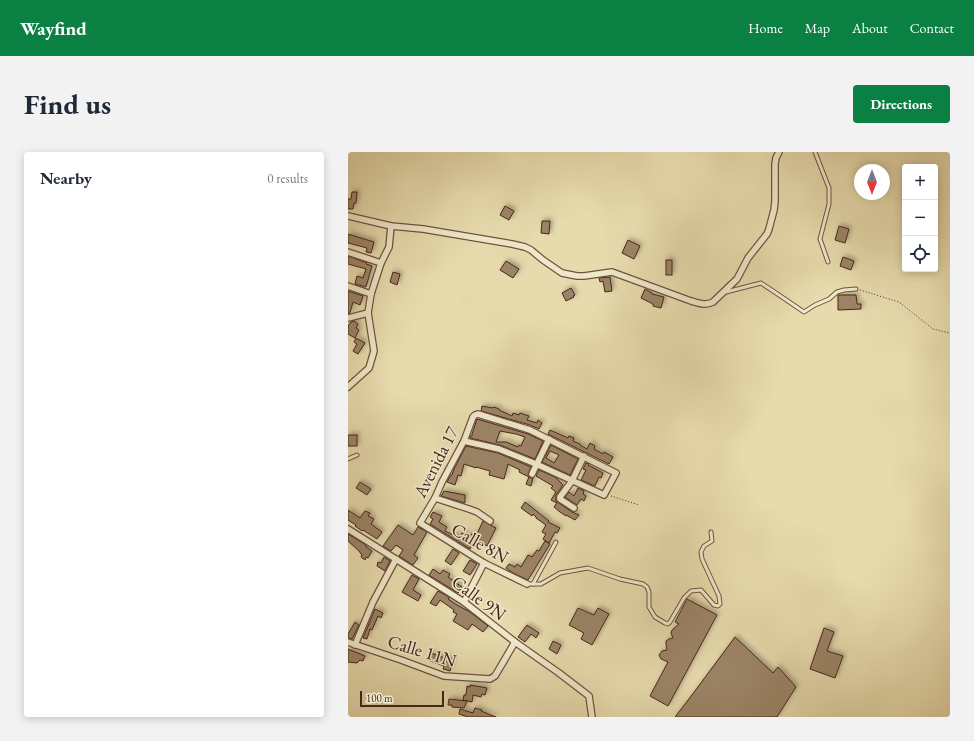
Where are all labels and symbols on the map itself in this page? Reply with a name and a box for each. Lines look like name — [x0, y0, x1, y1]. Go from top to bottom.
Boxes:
north arrow — [854, 164, 890, 200]
street label: Avenida 17 — [407, 422, 463, 502]
street label: Calle 8N — [448, 517, 514, 568]
street label: Calle 9N — [447, 570, 512, 626]
street label: Calle 11N — [385, 629, 460, 672]
scale bar — [360, 689, 444, 708]

